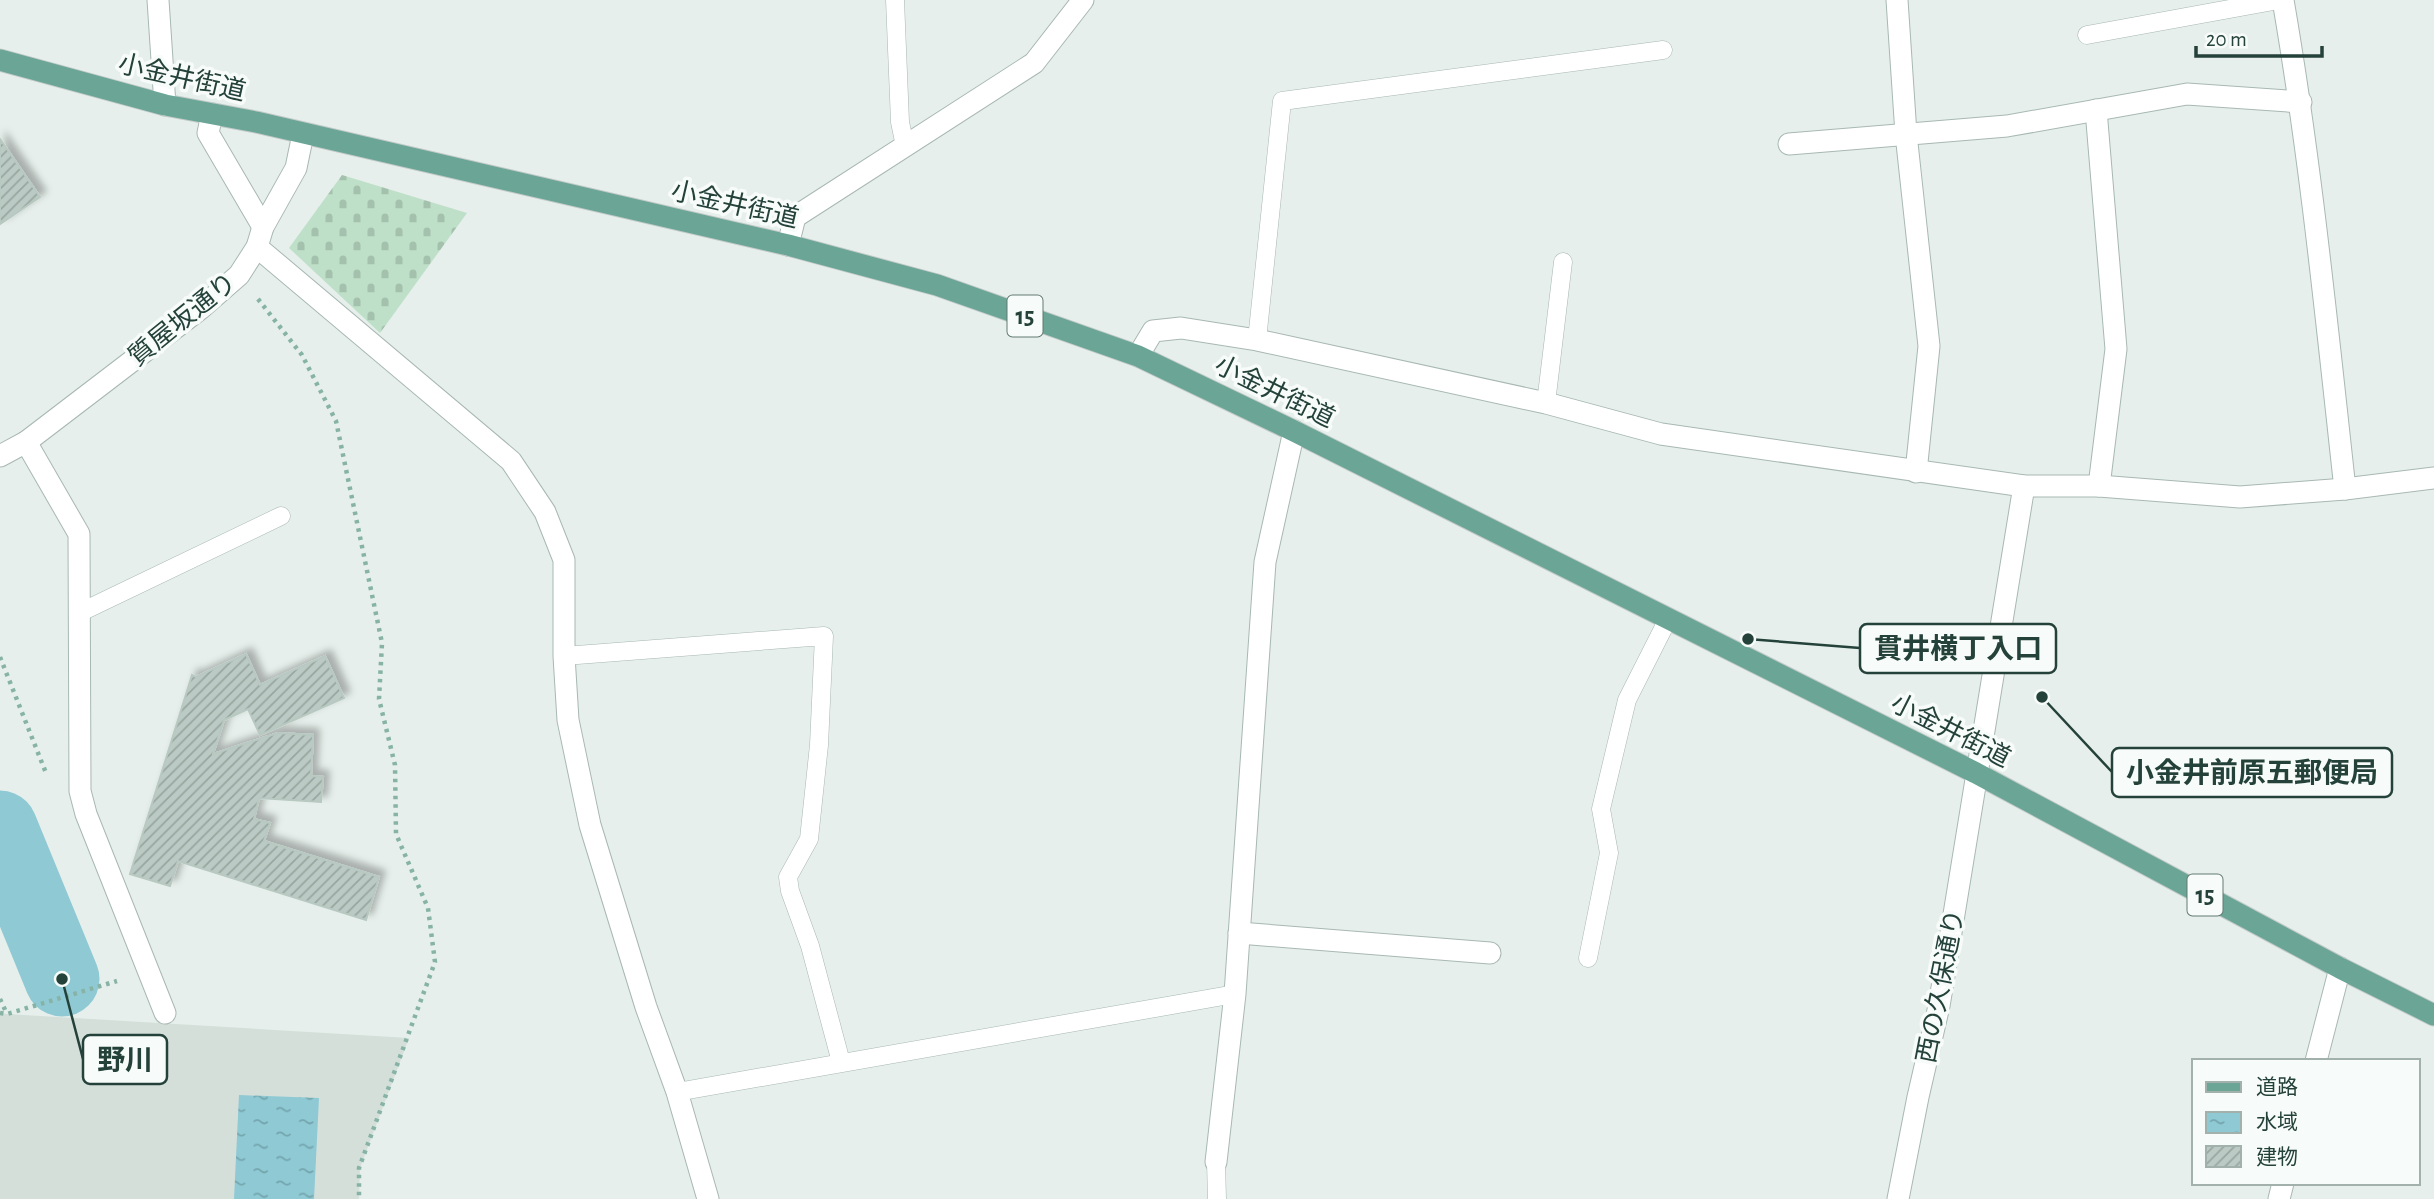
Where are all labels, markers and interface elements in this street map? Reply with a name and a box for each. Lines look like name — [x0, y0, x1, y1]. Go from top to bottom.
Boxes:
scale bar — [2196, 14, 2322, 58]
text: 20 m — [2206, 29, 2247, 50]
street label: 小金井街道 — [116, 50, 248, 105]
street label: 小金井街道 — [669, 177, 801, 232]
street label: 質屋坂通り — [123, 268, 241, 371]
road number: 15 — [1007, 296, 1042, 337]
street label: 小金井街道 — [1210, 351, 1339, 432]
callout: 貫井横丁入口 — [1860, 624, 2056, 673]
text: 貫井横丁入口 — [1874, 634, 2042, 664]
street label: 小金井街道 — [1887, 689, 2015, 772]
callout: 小金井前原五郵便局 — [2112, 748, 2392, 797]
text: 小金井前原五郵便局 — [2126, 757, 2378, 788]
road number: 15 — [2188, 874, 2222, 916]
street label: 西の久保通り — [1911, 907, 1969, 1065]
callout: 野川 — [83, 1035, 167, 1084]
text: 野川 — [97, 1046, 153, 1075]
legend — [2192, 1059, 2420, 1185]
text: 道路 — [2256, 1076, 2298, 1098]
text: 水域 — [2256, 1111, 2298, 1133]
text: 建物 — [2256, 1146, 2298, 1168]

